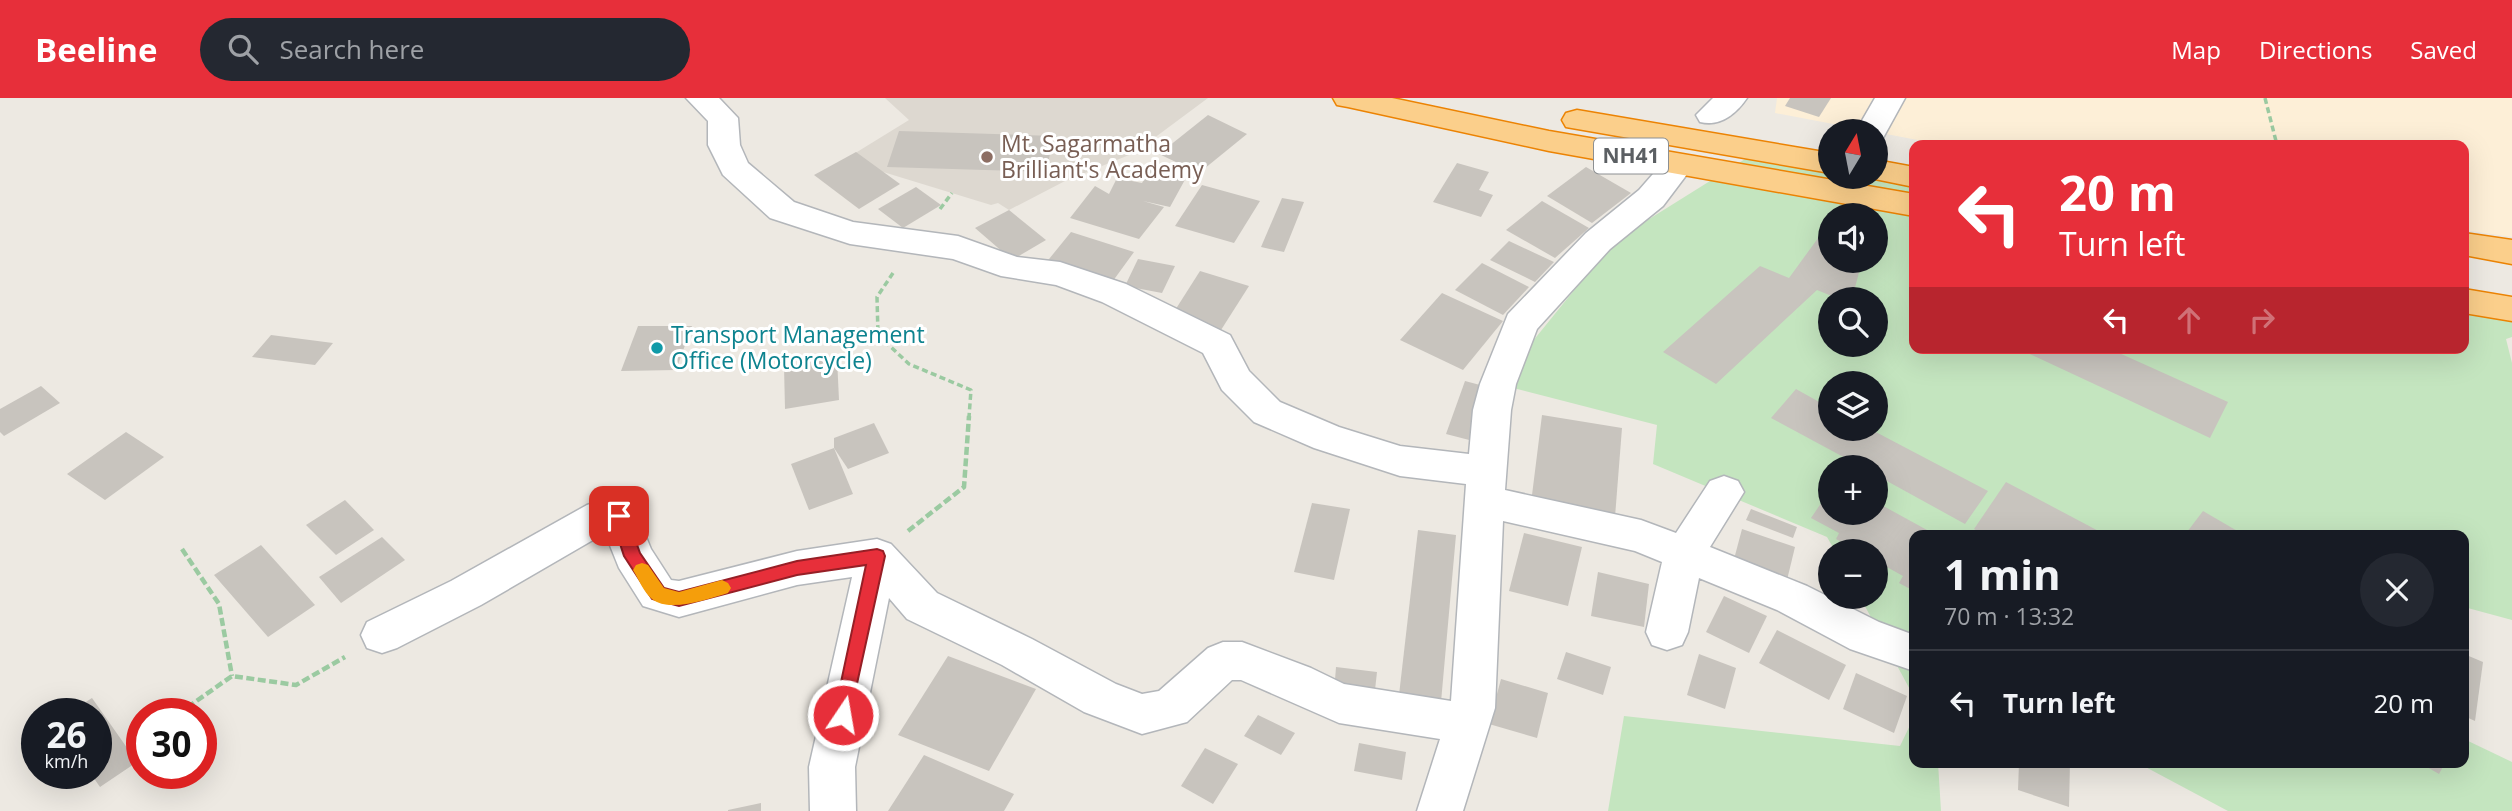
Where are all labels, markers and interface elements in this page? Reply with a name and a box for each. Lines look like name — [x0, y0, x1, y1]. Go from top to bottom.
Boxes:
search box — [200, 18, 690, 81]
text: Beeline — [35, 27, 158, 72]
icon: search — [224, 30, 262, 68]
text: Search here — [280, 31, 424, 67]
text: Map — [2171, 33, 2221, 66]
text: Directions — [2259, 33, 2372, 66]
text: Saved — [2410, 33, 2477, 66]
north arrow — [1818, 119, 1888, 189]
map controls — [1818, 119, 1888, 609]
place label: Mt. Sagarmatha Brilliant's Academy — [1001, 127, 1204, 185]
road number: NH41 — [1594, 139, 1668, 174]
marker: Mt. Sagarmatha Brilliant's Academy — [979, 149, 995, 165]
text: 20 m — [2059, 159, 2176, 225]
icon: left — [1944, 168, 2035, 259]
button: sound — [1818, 203, 1888, 273]
text: Turn left — [2059, 222, 2185, 265]
button: search — [1818, 287, 1888, 357]
icon: left — [2097, 301, 2135, 339]
icon: ahead — [2170, 301, 2208, 339]
icon: right — [2243, 301, 2281, 339]
place label: Transport Management Office (Motorcycle) — [671, 318, 925, 376]
marker: Transport Management Office (Motorcycle) — [649, 340, 665, 356]
button: layers — [1818, 371, 1888, 441]
button: + — [1818, 455, 1888, 525]
pin — [589, 486, 649, 546]
icon: arrive — [600, 497, 638, 535]
button: − — [1818, 539, 1888, 609]
text: 1 min — [1944, 545, 2061, 602]
button: close — [2360, 553, 2434, 627]
text: 70 m · 13:32 — [1944, 600, 2074, 632]
position arrow — [806, 678, 880, 752]
icon: left — [1944, 684, 1982, 722]
text: Turn left — [2003, 685, 2115, 721]
text: 20 m — [2373, 685, 2434, 721]
speed limit sign: 30 — [126, 698, 217, 789]
text: 26 — [46, 711, 87, 758]
text: km/h — [45, 749, 88, 773]

